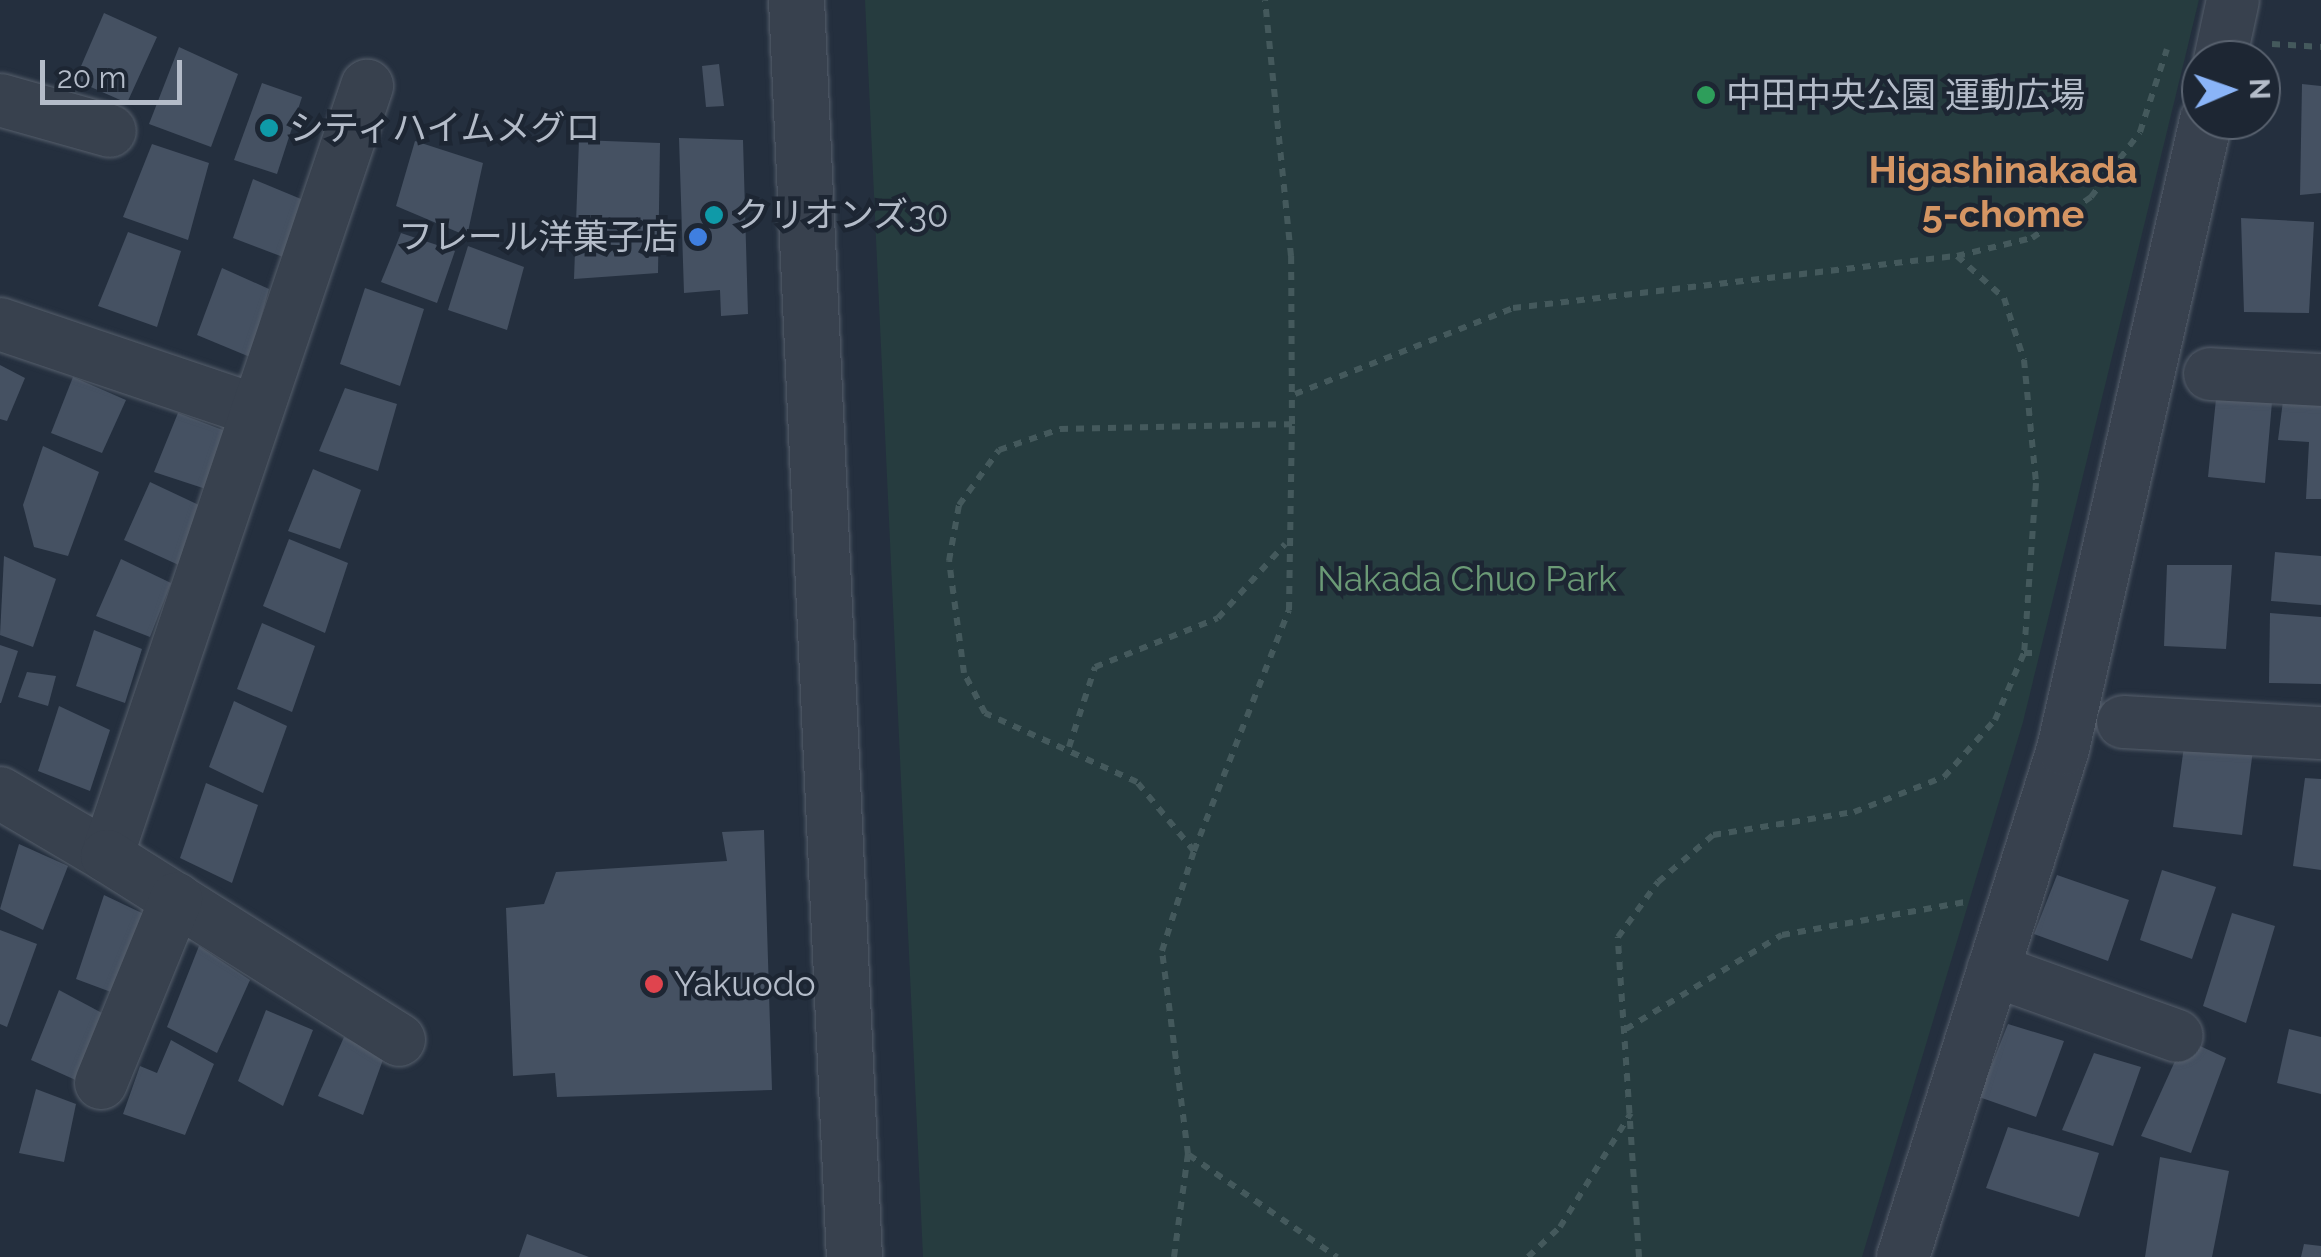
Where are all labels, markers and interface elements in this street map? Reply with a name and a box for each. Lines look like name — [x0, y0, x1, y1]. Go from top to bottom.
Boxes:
scale bar — [45, 40, 188, 102]
north arrow — [2181, 40, 2281, 140]
text: 20 m — [57, 60, 126, 95]
place label: 中田中央公園 運動広場 — [1726, 74, 2085, 116]
text: N — [2243, 78, 2276, 100]
marker: 中田中央公園 運動広場 — [1695, 84, 1717, 106]
place label: シティハイムメグロ — [289, 107, 604, 149]
marker: シティハイムメグロ — [258, 117, 280, 139]
district label: Higashinakada 5-chome — [1868, 147, 2138, 236]
place label: クリオンズ30 — [734, 194, 949, 236]
marker: クリオンズ30 — [703, 204, 725, 226]
place label: フレール洋菓子店 — [398, 216, 678, 258]
marker: フレール洋菓子店 — [687, 226, 709, 248]
park label: Nakada Chuo Park — [1317, 558, 1617, 600]
place label: Yakuodo — [674, 963, 815, 1005]
marker: Yakuodo — [643, 973, 665, 995]

